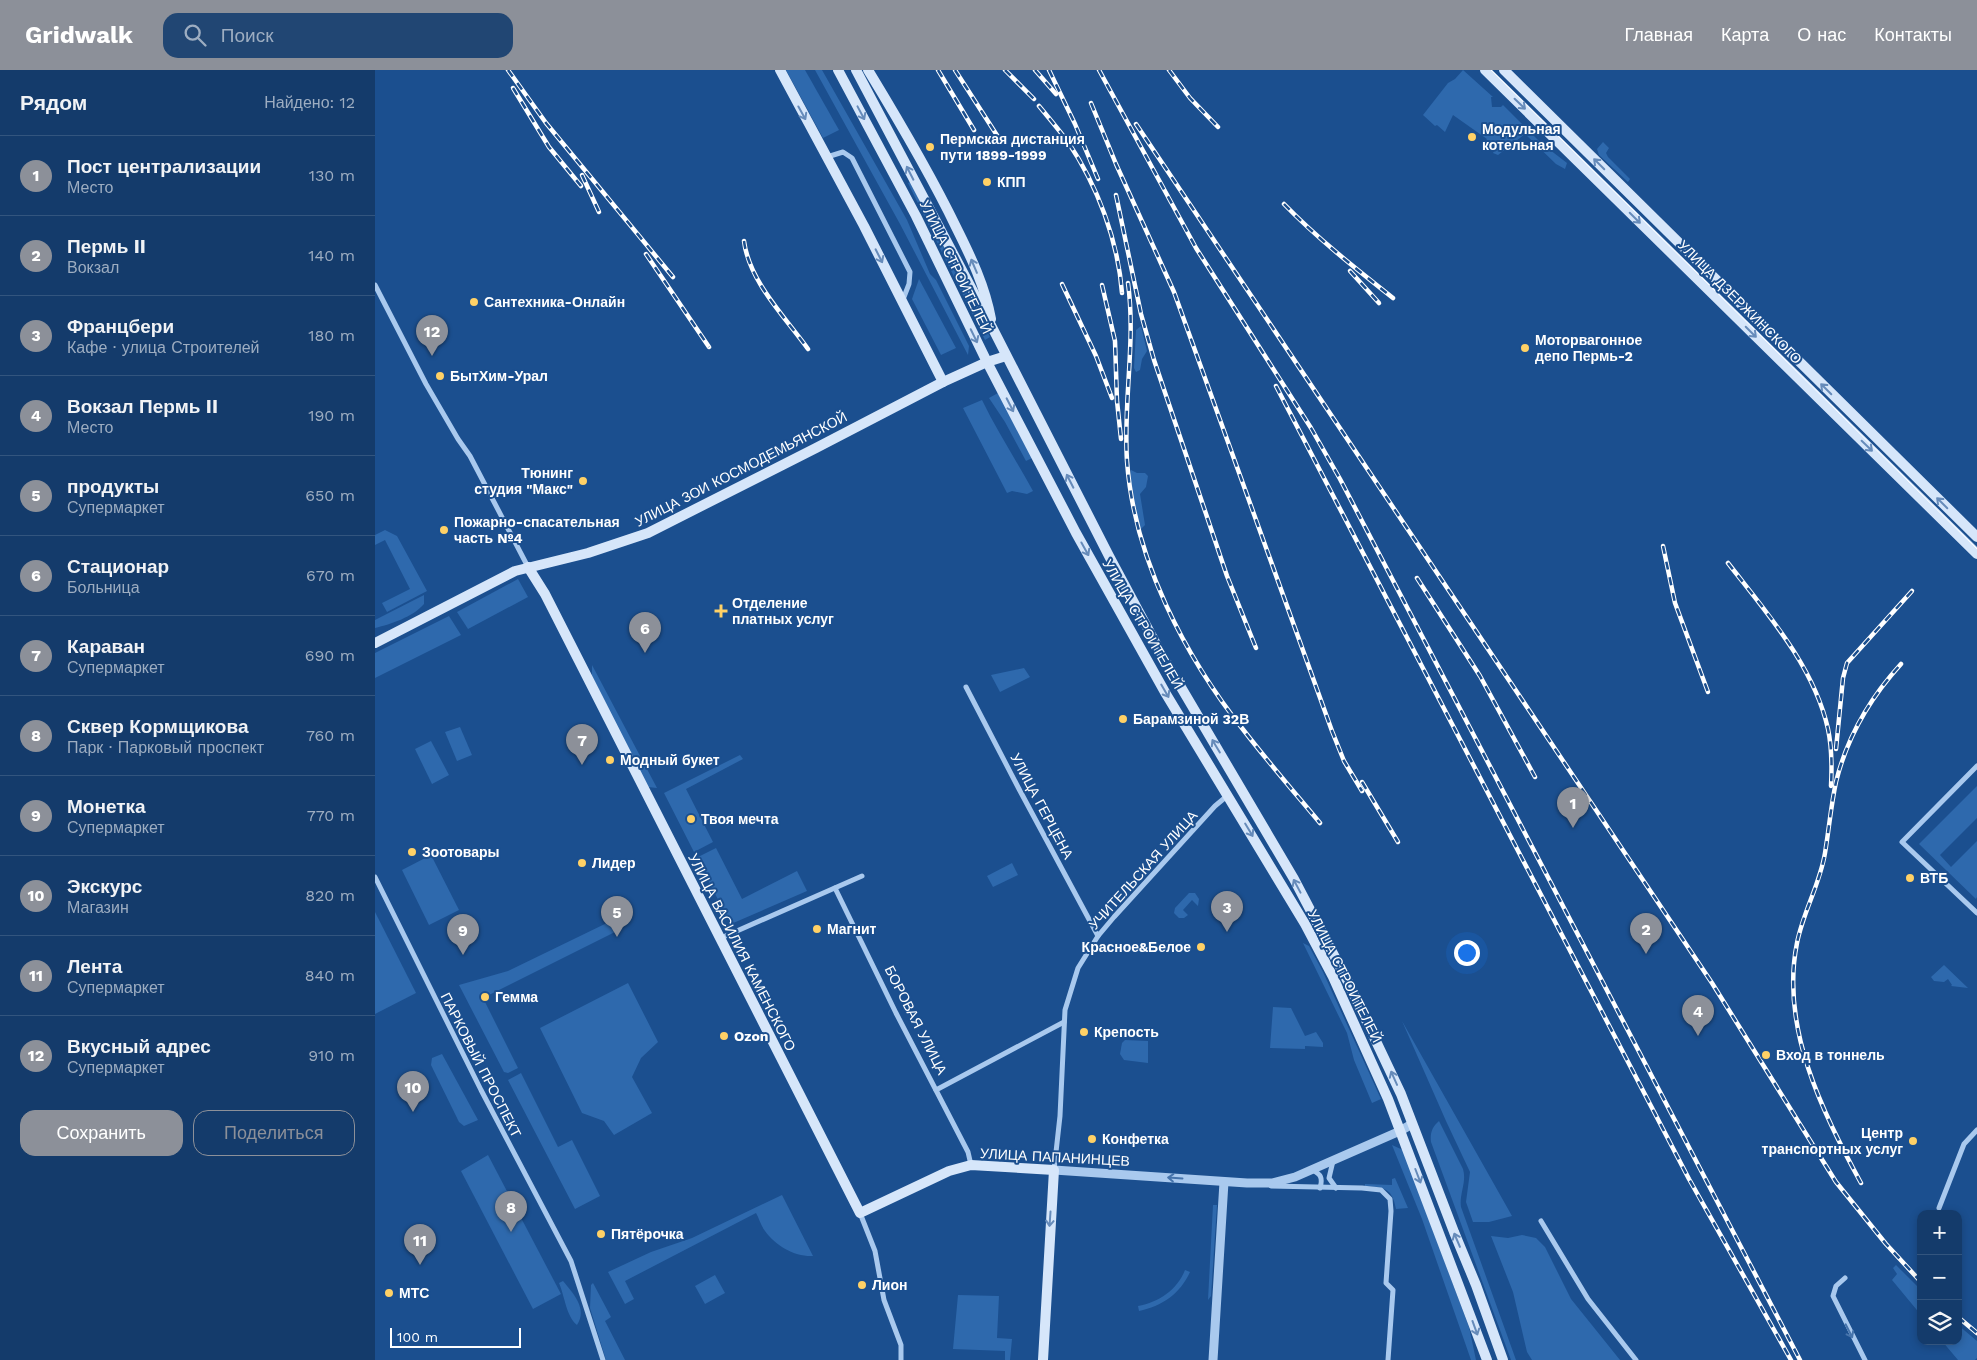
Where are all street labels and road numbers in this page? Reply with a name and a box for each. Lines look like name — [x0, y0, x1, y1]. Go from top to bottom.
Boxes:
street label: УЛИЦА СТРОИТЕЛЕЙ — [917, 197, 996, 336]
street label: УЛИЦА ДЗЕРЖИНСКОГО — [1675, 237, 1805, 367]
street label: УЛИЦА ЗОИ КОСМОДЕМЬЯНСКОЙ — [632, 408, 850, 530]
street label: УЛИЦА СТРОИТЕЛЕЙ — [1099, 556, 1187, 692]
street label: УЛИЦА ГЕРЦЕНА — [1007, 750, 1077, 862]
street label: УЧИТЕЛЬСКАЯ УЛИЦА — [1085, 807, 1201, 933]
street label: УЛИЦА ВАСИЛИЯ КАМЕНСКОГО — [685, 851, 799, 1054]
street label: УЛИЦА СТРОИТЕЛЕЙ — [1305, 907, 1386, 1045]
street label: БОРОВАЯ УЛИЦА — [882, 963, 951, 1078]
street label: ПАРКОВЫЙ ПРОСПЕКТ — [437, 989, 526, 1140]
street label: УЛИЦА ПАПАНИНЦЕВ — [980, 1145, 1130, 1169]

